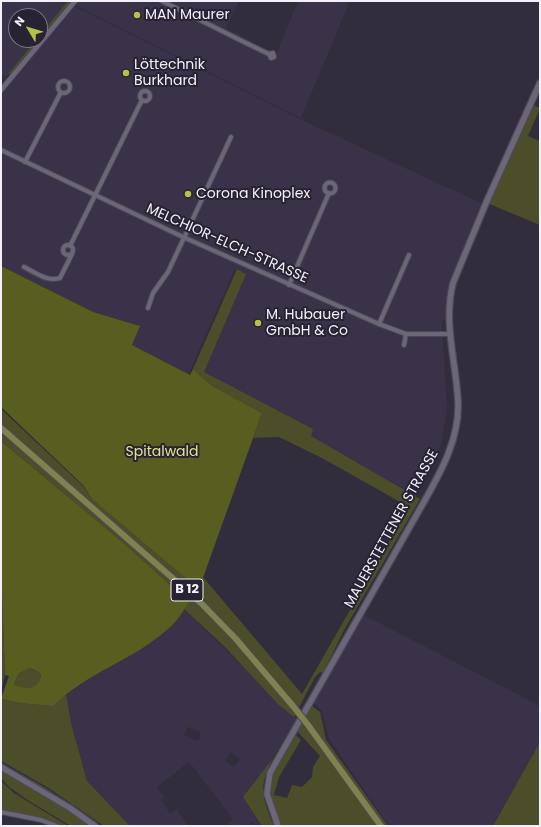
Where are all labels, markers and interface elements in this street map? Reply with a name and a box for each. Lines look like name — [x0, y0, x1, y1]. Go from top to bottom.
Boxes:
place label: MAN Maurer — [145, 7, 230, 23]
north arrow — [8, 8, 48, 48]
marker: MAN Maurer — [132, 10, 142, 20]
text: N — [10, 13, 28, 29]
place label: Löttechnik Burkhard — [134, 57, 205, 90]
marker: Löttechnik Burkhard — [121, 68, 131, 78]
place label: Corona Kinoplex — [196, 186, 310, 202]
marker: Corona Kinoplex — [183, 189, 193, 199]
street label: MELCHIOR-ELCH-STRASSE — [144, 201, 310, 287]
place label: M. Hubauer GmbH & Co — [266, 307, 348, 340]
marker: M. Hubauer GmbH & Co — [253, 318, 263, 328]
park label: Spitalwald — [126, 444, 198, 460]
street label: MAUERSTETTENER STRASSE — [341, 447, 443, 611]
road number: B 12 — [171, 579, 203, 601]

